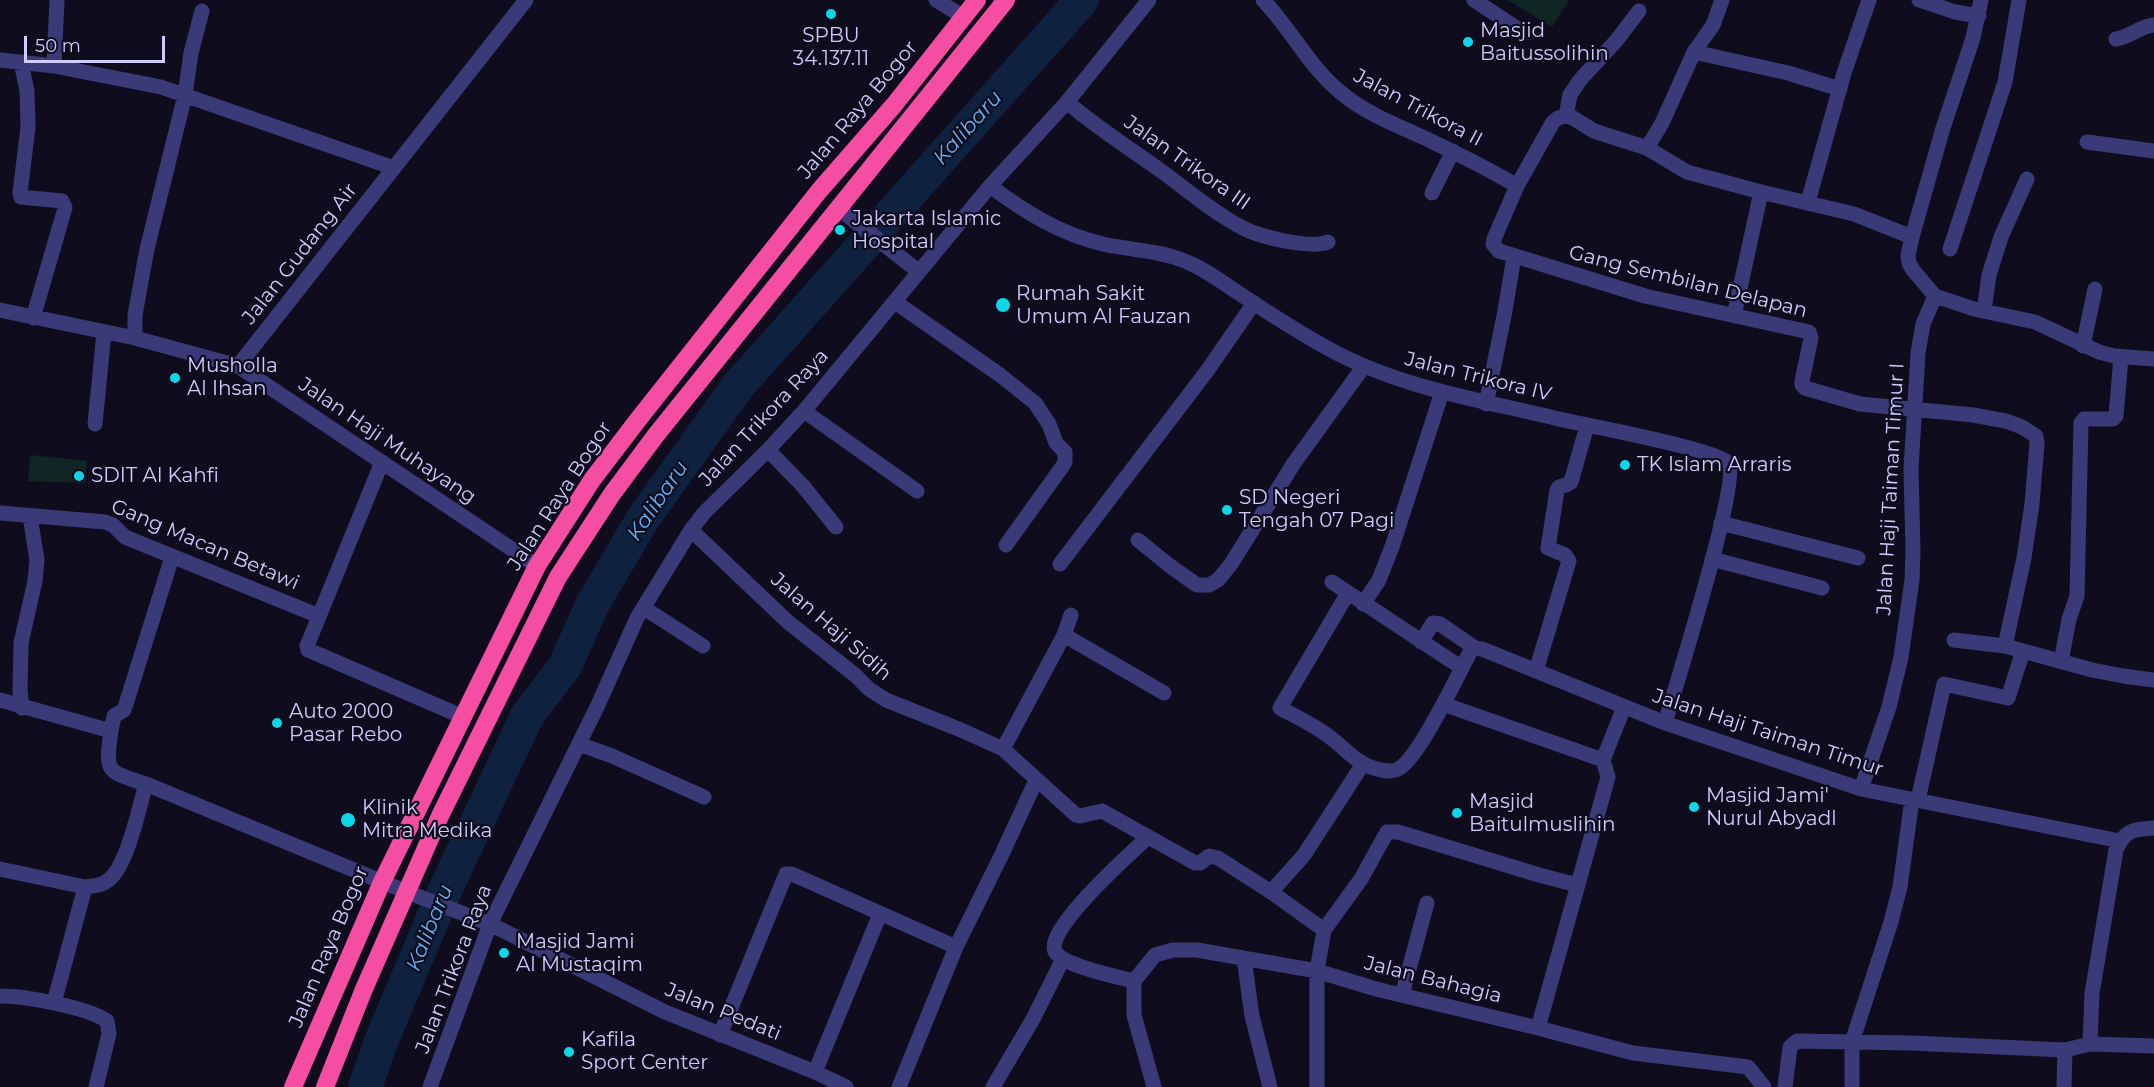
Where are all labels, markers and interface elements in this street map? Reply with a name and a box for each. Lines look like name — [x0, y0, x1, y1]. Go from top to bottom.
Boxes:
marker: SPBU 34.137.11 — [824, 7, 838, 21]
place label: Masjid Baitussolihin — [1480, 19, 1609, 66]
scale bar — [27, 24, 168, 62]
place label: SPBU 34.137.11 — [793, 24, 869, 71]
text: 50 m — [35, 35, 81, 57]
marker: Masjid Baitussolihin — [1461, 35, 1475, 49]
street label: Jalan Raya Bogor — [793, 36, 923, 184]
street label: Jalan Trikora II — [1349, 64, 1487, 152]
water label: Kalibaru — [928, 86, 1008, 170]
street label: Jalan Trikora III — [1119, 111, 1255, 215]
street label: Jalan Gudang Air — [238, 179, 362, 329]
place label: Jakarta Islamic Hospital — [852, 207, 1001, 254]
marker: Jakarta Islamic Hospital — [833, 223, 847, 237]
street label: Gang Sembilan Delapan — [1566, 241, 1810, 323]
place label: Rumah Sakit Umum Al Fauzan — [1016, 282, 1191, 329]
marker: Rumah Sakit Umum Al Fauzan — [994, 296, 1012, 314]
street label: Jalan Trikora Raya — [694, 345, 834, 491]
street label: Jalan Trikora IV — [1402, 347, 1554, 407]
place label: Musholla Al Ihsan — [187, 354, 278, 401]
street label: Jalan Haji Taiman Timur I — [1872, 362, 1910, 616]
marker: Musholla Al Ihsan — [168, 371, 182, 385]
street label: Jalan Haji Muhayang — [294, 373, 480, 509]
street label: Jalan Raya Bogor — [503, 417, 617, 575]
place label: TK Islam Arraris — [1637, 453, 1792, 477]
water label: Kalibaru — [622, 456, 694, 546]
marker: TK Islam Arraris — [1618, 458, 1632, 472]
place label: SDIT Al Kahfi — [91, 464, 219, 488]
marker: SDIT Al Kahfi — [72, 469, 86, 483]
place label: SD Negeri Tengah 07 Pagi — [1239, 486, 1394, 533]
street label: Gang Macan Betawi — [107, 495, 303, 595]
marker: SD Negeri Tengah 07 Pagi — [1220, 503, 1234, 517]
street label: Jalan Haji Sidih — [766, 568, 896, 686]
street label: Jalan Haji Taiman Timur — [1650, 684, 1886, 782]
place label: Auto 2000 Pasar Rebo — [289, 700, 402, 747]
marker: Auto 2000 Pasar Rebo — [270, 716, 284, 730]
place label: Masjid Jami' Nurul Abyadl — [1706, 784, 1837, 831]
place label: Masjid Baitulmuslihin — [1469, 790, 1616, 837]
place label: Klinik Mitra Medika — [362, 796, 492, 843]
marker: Masjid Jami' Nurul Abyadl — [1687, 800, 1701, 814]
marker: Masjid Baitulmuslihin — [1450, 806, 1464, 820]
marker: Klinik Mitra Medika — [339, 811, 357, 829]
street label: Jalan Raya Bogor — [284, 863, 374, 1031]
water label: Kalibaru — [401, 881, 459, 975]
street label: Jalan Trikora Raya — [411, 881, 497, 1057]
place label: Masjid Jami Al Mustaqim — [516, 930, 643, 977]
marker: Masjid Jami Al Mustaqim — [497, 946, 511, 960]
street label: Jalan Bahagia — [1362, 951, 1504, 1009]
street label: Jalan Pedati — [662, 978, 784, 1046]
place label: Kafila Sport Center — [581, 1028, 708, 1075]
marker: Kafila Sport Center — [562, 1045, 576, 1059]

